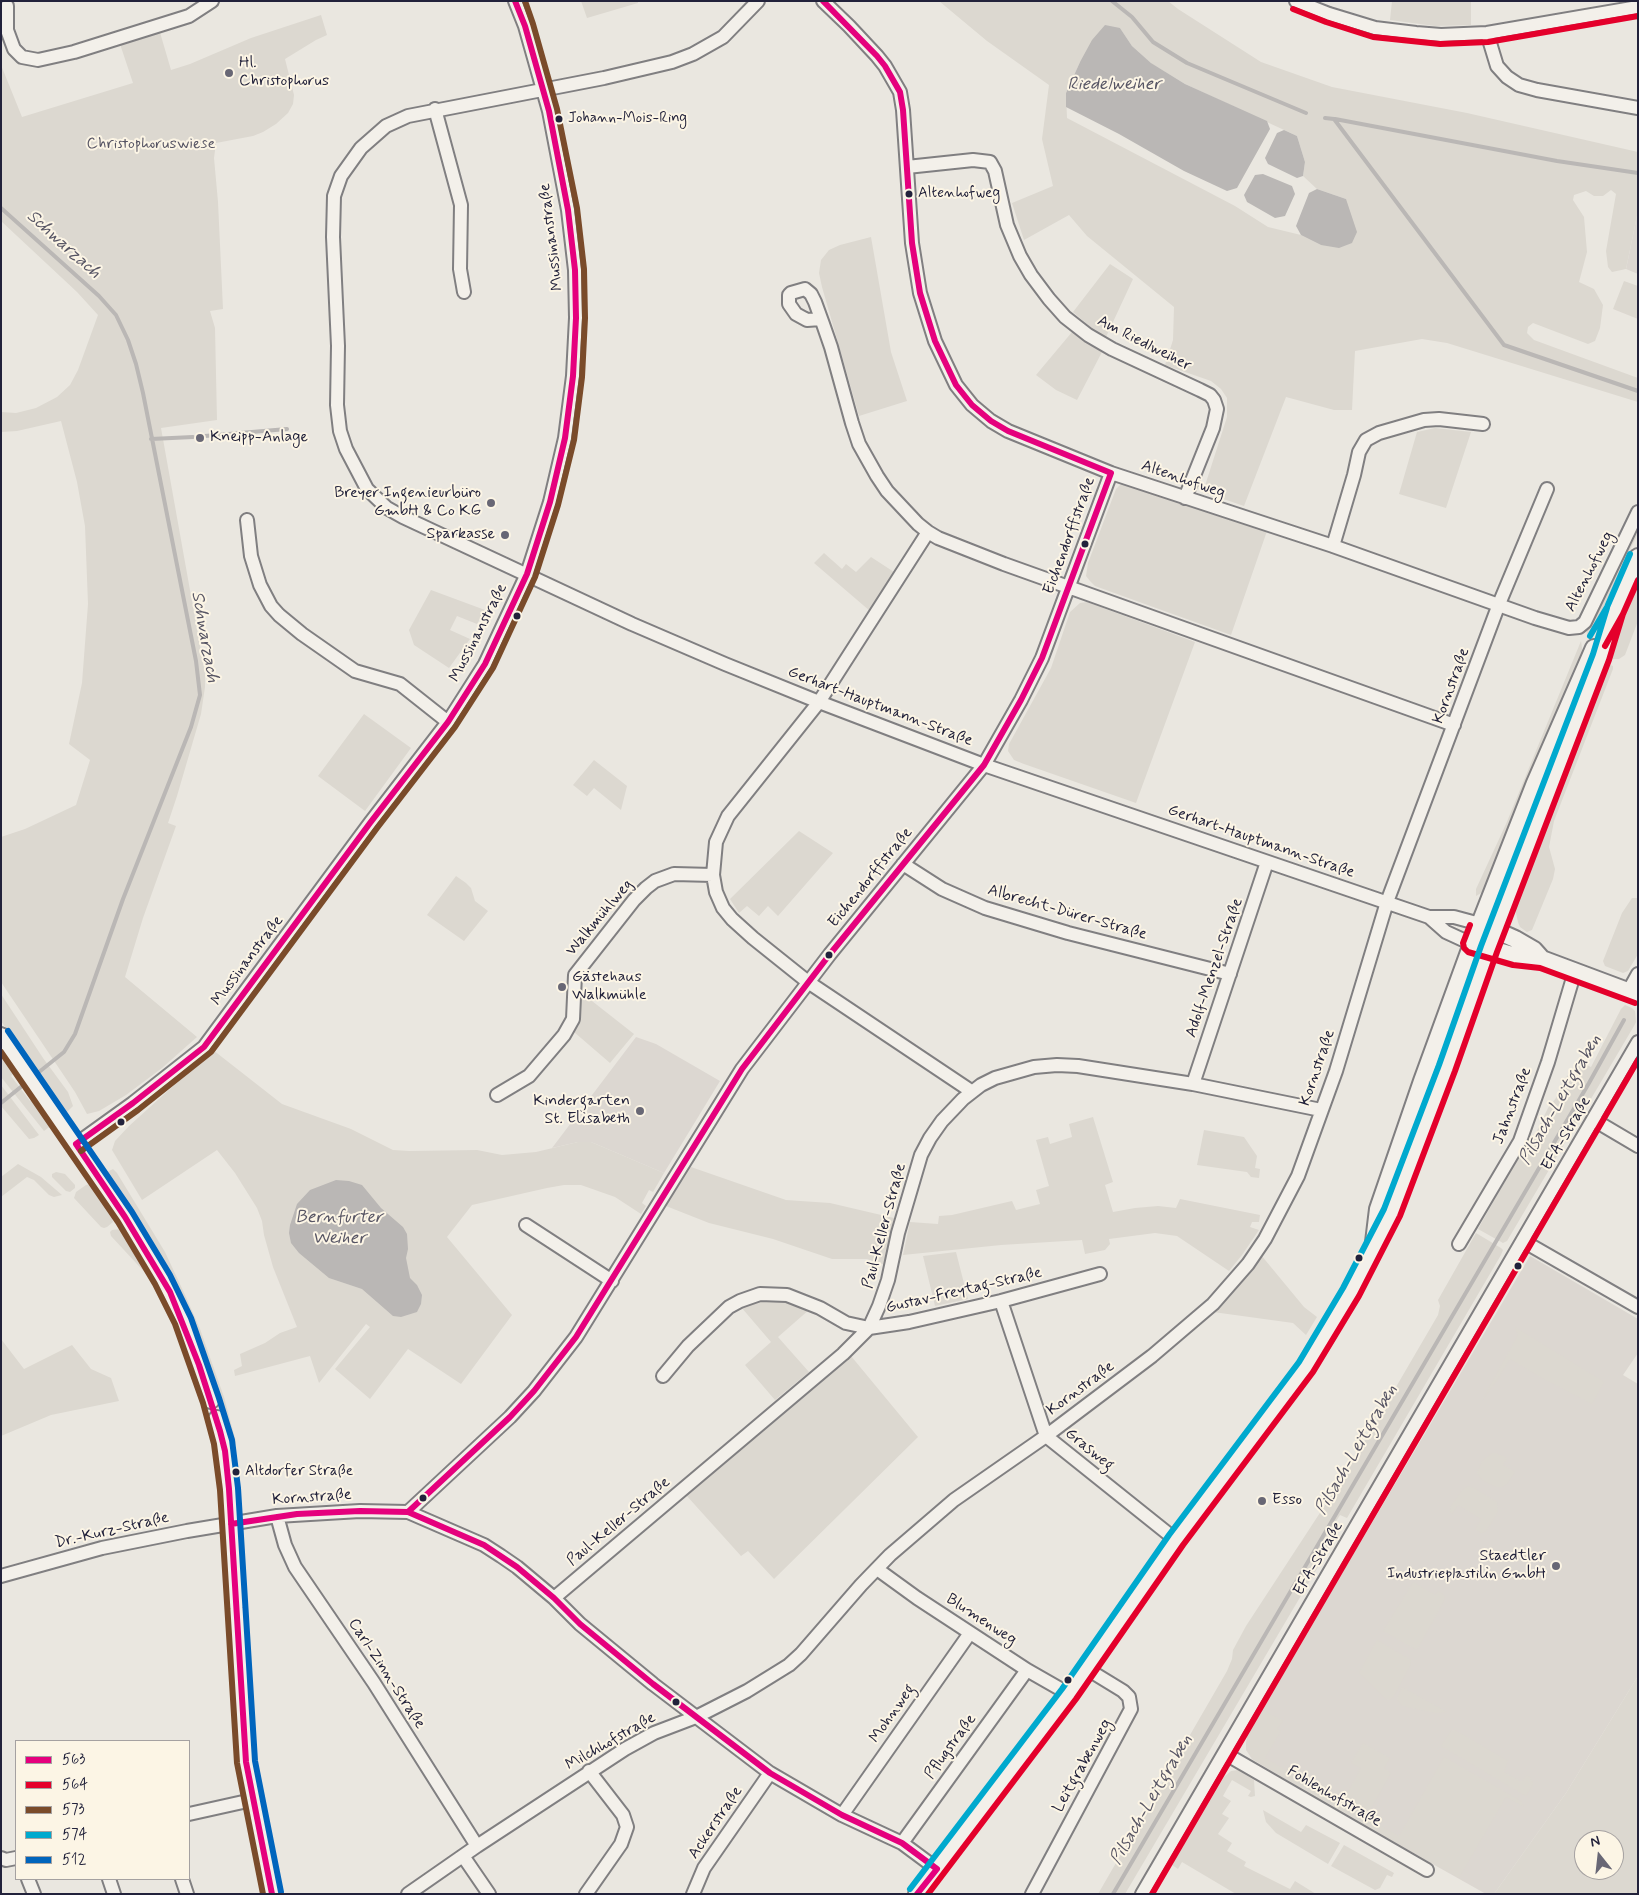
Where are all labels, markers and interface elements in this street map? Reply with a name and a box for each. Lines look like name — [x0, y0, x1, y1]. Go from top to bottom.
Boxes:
place label: Hl. Christophorus — [239, 54, 329, 92]
marker: Hl. Christophorus — [223, 67, 235, 79]
water label: Riedelweiher — [1067, 74, 1161, 96]
place label: Johann-Mois-Ring — [568, 110, 687, 128]
marker: Johann-Mois-Ring — [554, 114, 564, 124]
park label: Christophoruswiese — [87, 135, 215, 155]
street label: Mussinanstraße — [536, 182, 568, 292]
place label: Altenhofweg — [918, 185, 1000, 203]
marker: Altenhofweg — [904, 189, 914, 199]
water label: Schwarzach — [21, 206, 105, 284]
street label: Am Riedlweiher — [1094, 312, 1194, 376]
place label: Kneipp-Anlage — [210, 428, 308, 448]
marker: Kneipp-Anlage — [194, 432, 206, 444]
street label: Altenhofweg — [1138, 457, 1228, 503]
street label: Eichendorffstraße — [1040, 475, 1100, 597]
place label: Breyer Ingenieurbüro GmbH & Co KG — [334, 484, 481, 522]
marker: Breyer Ingenieurbüro GmbH & Co KG — [485, 497, 497, 509]
place label: Sparkasse — [427, 525, 495, 545]
marker: Sparkasse — [499, 529, 511, 541]
street label: Altenhofweg — [1562, 529, 1618, 615]
unlabelled marker — [1080, 539, 1090, 549]
street label: Mussinanstraße — [446, 581, 512, 685]
water label: Schwarzach — [185, 590, 223, 684]
unlabelled marker — [512, 611, 522, 621]
street label: Kornstraße — [1429, 645, 1475, 727]
street label: Gerhart-Hauptmann-Straße — [785, 663, 975, 751]
street label: Gerhart-Hauptmann-Straße — [1165, 801, 1357, 883]
street label: Eichendorffstraße — [825, 824, 917, 932]
street label: Walkmühlweg — [562, 876, 638, 960]
street label: Albrecht-Dürer-Straße — [985, 881, 1149, 945]
street label: Adolf-Menzel-Straße — [1182, 896, 1248, 1040]
street label: Mussinanstraße — [208, 912, 288, 1010]
unlabelled marker — [824, 950, 834, 960]
place label: Gästehaus Walkmühle — [572, 968, 647, 1006]
marker: Gästehaus Walkmühle — [556, 981, 568, 993]
street label: Kornstraße — [1296, 1027, 1340, 1109]
water label: Pilsach-Leitgraben — [1515, 1031, 1607, 1169]
street label: Jahnstraße — [1490, 1065, 1536, 1147]
place label: Kindergarten St. Elisabeth — [533, 1092, 630, 1130]
street label: EFA-Straße — [1538, 1094, 1596, 1174]
marker: Kindergarten St. Elisabeth — [634, 1105, 646, 1117]
unlabelled marker — [116, 1117, 126, 1127]
street label: Paul-Keller-Straße — [859, 1161, 911, 1291]
water label: Bernfurter Weiher — [295, 1207, 383, 1250]
unlabelled marker — [1354, 1253, 1364, 1263]
unlabelled marker — [1513, 1261, 1523, 1271]
street label: Gustav-Freytag-Straße — [884, 1264, 1044, 1318]
street label: Kornstraße — [1043, 1357, 1119, 1421]
water label: Pilsach-Leitgraben — [1311, 1381, 1403, 1519]
street label: Grasweg — [1061, 1424, 1117, 1476]
place label: Altdorfer Straße — [245, 1463, 353, 1481]
marker: Altdorfer Straße — [231, 1467, 241, 1477]
street label: Paul-Keller-Straße — [563, 1473, 675, 1571]
street label: Kornstraße — [272, 1486, 352, 1510]
place label: Esso — [1272, 1491, 1302, 1511]
unlabelled marker — [418, 1493, 428, 1503]
marker: Esso — [1256, 1495, 1268, 1507]
street label: Dr.-Kurz-Straße — [53, 1509, 171, 1553]
street label: EFA-Straße — [1290, 1519, 1348, 1599]
place label: Staedtler Industrieplastilin GmbH — [1387, 1547, 1546, 1585]
marker: Staedtler Industrieplastilin GmbH — [1550, 1560, 1562, 1572]
street label: Blumenweg — [942, 1590, 1020, 1650]
street label: Carl-Zinn-Straße — [343, 1615, 429, 1733]
unlabelled marker — [1063, 1675, 1073, 1685]
street label: Mohnweg — [866, 1681, 920, 1747]
unlabelled marker — [671, 1697, 681, 1707]
street label: Milchhofstraße — [563, 1708, 659, 1776]
street label: Pflugstraße — [921, 1711, 981, 1783]
street label: Leitgrabenweg — [1049, 1716, 1117, 1816]
water label: Pilsach-Leitgraben — [1106, 1731, 1198, 1869]
legend — [15, 1740, 190, 1880]
text: 563 — [62, 1750, 85, 1770]
street label: Fohlenhofstraße — [1283, 1762, 1385, 1832]
text: 564 — [62, 1775, 88, 1795]
street label: Ackerstraße — [685, 1783, 747, 1863]
text: 573 — [62, 1800, 85, 1820]
text: 574 — [62, 1825, 87, 1845]
north arrow — [1574, 1830, 1624, 1880]
text: N — [1588, 1832, 1602, 1851]
text: 512 — [62, 1850, 86, 1870]

